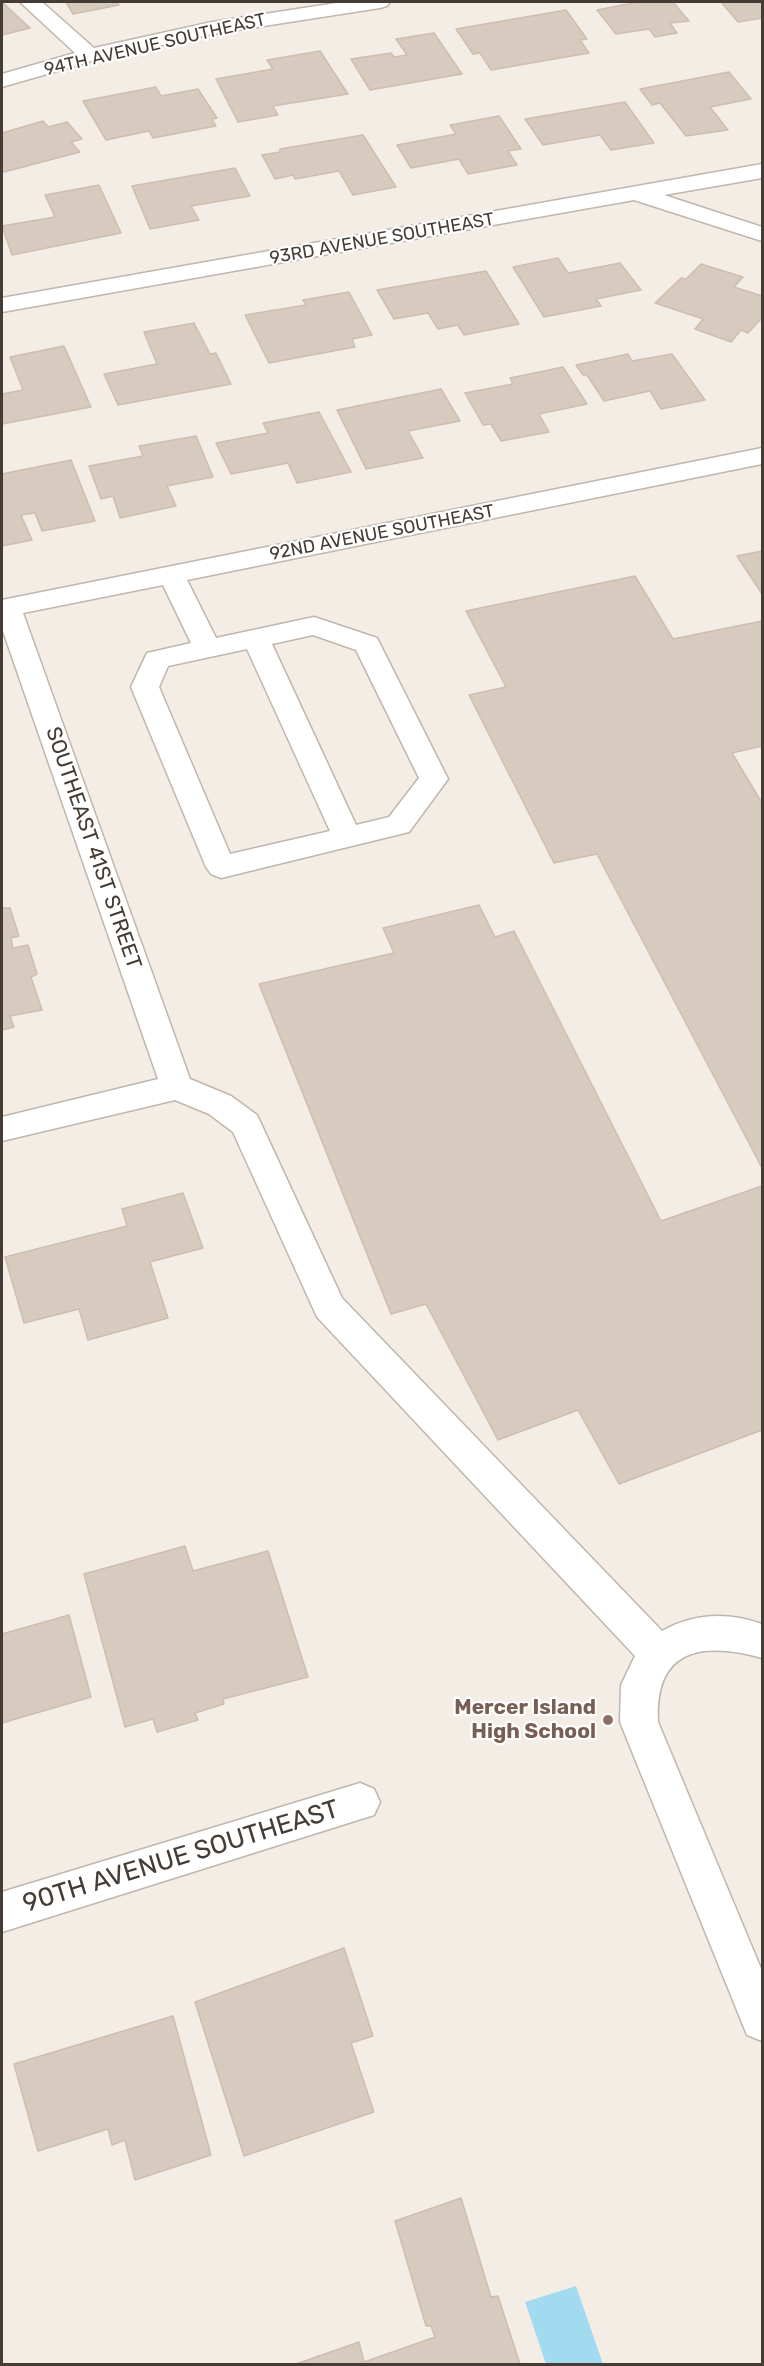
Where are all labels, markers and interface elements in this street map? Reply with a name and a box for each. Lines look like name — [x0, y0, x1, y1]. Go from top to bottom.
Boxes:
street label: 94TH AVENUE SOUTHEAST — [42, 9, 268, 81]
street label: 93RD AVENUE SOUTHEAST — [268, 209, 496, 269]
street label: 92ND AVENUE SOUTHEAST — [268, 501, 496, 565]
street label: SOUTHEAST 41ST STREET — [40, 724, 146, 972]
place label: Mercer Island High School — [454, 1695, 596, 1745]
marker: Mercer Island High School — [601, 1713, 615, 1727]
street label: 90TH AVENUE SOUTHEAST — [19, 1794, 343, 1920]

